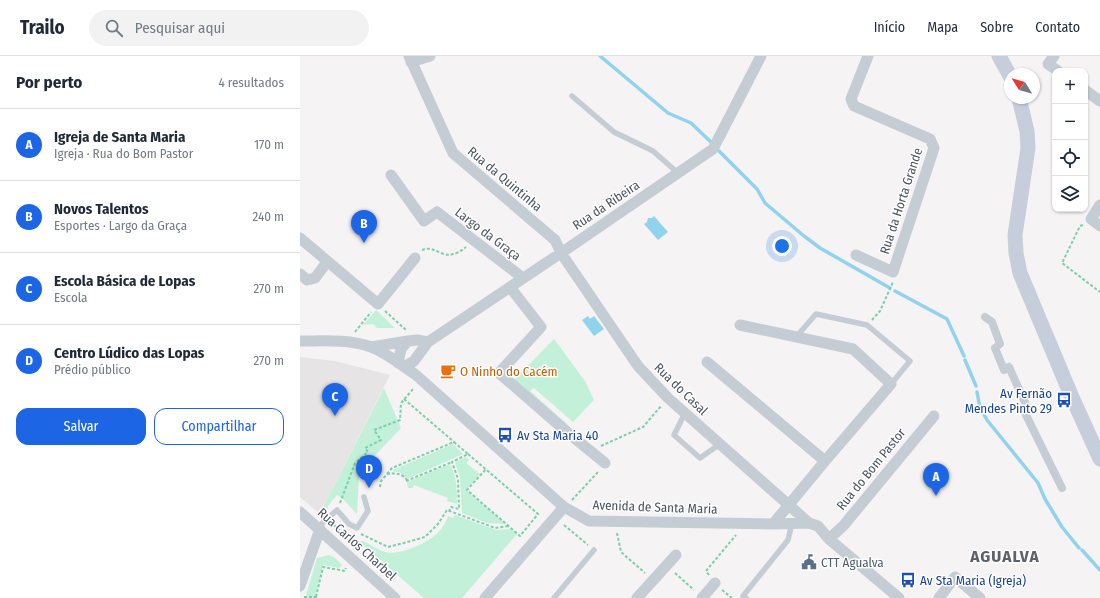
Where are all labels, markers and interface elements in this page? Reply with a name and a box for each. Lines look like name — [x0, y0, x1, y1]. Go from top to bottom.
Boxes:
search box — [89, 10, 369, 46]
text: Trailo — [20, 16, 65, 39]
icon: search — [103, 17, 125, 39]
text: Pesquisar aqui — [135, 19, 225, 37]
text: Início — [874, 19, 905, 36]
text: Mapa — [927, 19, 958, 36]
text: Sobre — [980, 19, 1013, 36]
text: Contato — [1035, 19, 1080, 36]
north arrow — [1004, 68, 1040, 104]
map controls — [1052, 68, 1088, 212]
button: + — [1052, 68, 1088, 104]
text: Por perto — [16, 72, 82, 93]
text: 4 resultados — [218, 75, 284, 90]
button: − — [1052, 104, 1088, 140]
text: Igreja de Santa Maria — [54, 128, 185, 146]
text: A — [25, 137, 33, 152]
text: 170 m — [254, 137, 284, 152]
button: locate — [1052, 140, 1088, 176]
street label: Rua da Quintinha — [465, 144, 545, 214]
text: Igreja · Rua do Bom Pastor — [54, 146, 193, 161]
street label: Rua da Horta Grande — [877, 146, 925, 256]
button: layers — [1052, 176, 1088, 212]
street label: Rua da Ribeira — [570, 177, 642, 233]
text: Novos Talentos — [54, 200, 149, 218]
street label: Largo da Graça — [452, 204, 524, 264]
text: B — [25, 209, 33, 224]
text: 240 m — [252, 209, 284, 224]
pin: B — [351, 210, 377, 243]
text: Esportes · Largo da Graça — [54, 218, 187, 233]
your location — [772, 236, 792, 256]
text: Escola Básica de Lopas — [54, 272, 195, 290]
text: C — [26, 281, 32, 296]
text: 270 m — [253, 281, 284, 296]
text: Escola — [54, 290, 87, 305]
text: Centro Lúdico das Lopas — [54, 344, 204, 362]
text: D — [25, 353, 33, 368]
text: 270 m — [253, 353, 284, 368]
street label: Rua do Casal — [651, 360, 711, 418]
text: Prédio público — [54, 362, 131, 377]
cafe icon: O Ninho do Cacém — [439, 362, 457, 380]
place label: O Ninho do Cacém — [460, 364, 557, 379]
pin: C — [322, 383, 348, 416]
place label: Av Fernão Mendes Pinto 29 — [965, 386, 1052, 416]
bus stop icon: Av Fernão Mendes Pinto 29 — [1055, 391, 1073, 409]
button: Salvar — [16, 408, 146, 445]
button: Compartilhar — [154, 408, 284, 445]
street label: Rua do Bom Pastor — [834, 425, 909, 513]
bus stop icon: Av Sta Maria 40 — [496, 426, 514, 444]
place label: Av Sta Maria 40 — [517, 428, 599, 443]
pin: D — [356, 455, 382, 488]
pin: A — [923, 463, 949, 496]
street label: Avenida de Santa Maria — [592, 497, 718, 517]
street label: Rua Carlos Charbel — [315, 505, 400, 584]
district label: AGUALVA — [969, 546, 1040, 567]
public building icon: CTT Agualva — [800, 553, 818, 571]
place label: CTT Agualva — [821, 555, 884, 570]
bus stop icon: Av Sta Maria (Igreja) — [899, 571, 917, 589]
place label: Av Sta Maria (Igreja) — [920, 573, 1026, 588]

